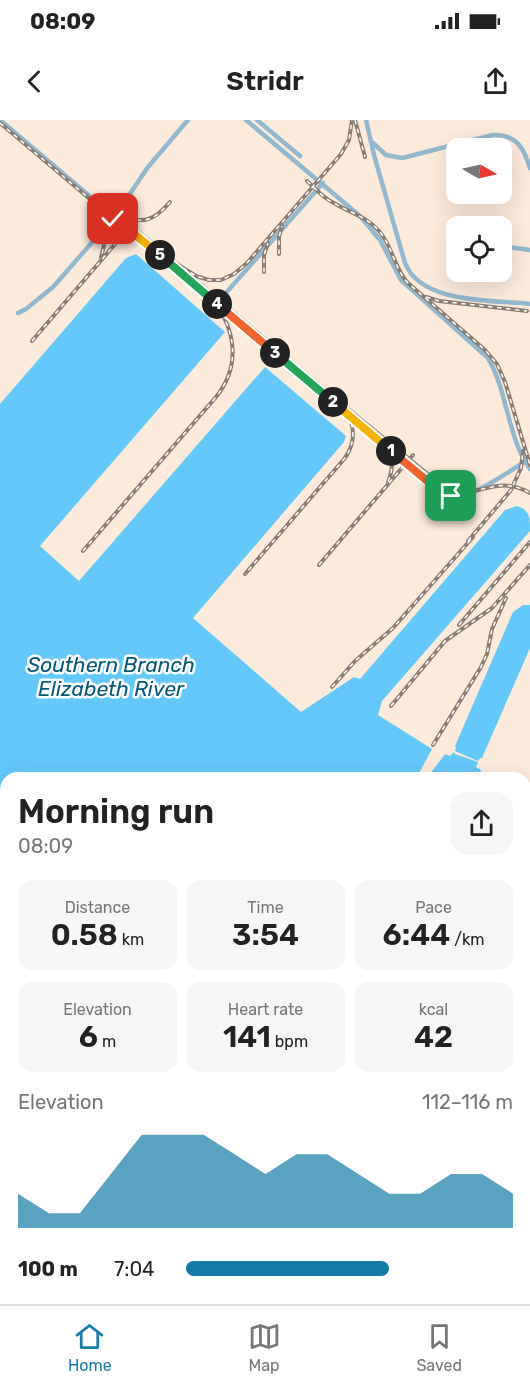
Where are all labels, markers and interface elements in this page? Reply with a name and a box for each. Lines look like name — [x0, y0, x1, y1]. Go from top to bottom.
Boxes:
text: 08:09 — [30, 8, 95, 35]
icon: back — [18, 65, 51, 98]
text: Stridr — [226, 65, 304, 97]
icon: share — [479, 65, 512, 98]
north arrow — [446, 138, 512, 204]
map controls — [446, 138, 512, 282]
pin — [87, 193, 138, 244]
icon: check — [96, 202, 129, 235]
button: locate — [446, 216, 512, 282]
pin: 5 — [145, 240, 175, 270]
text: 5 — [155, 245, 165, 264]
pin: 4 — [202, 289, 232, 319]
text: 4 — [212, 294, 222, 313]
pin: 3 — [260, 338, 290, 368]
text: 3 — [270, 343, 280, 362]
pin: 2 — [318, 387, 348, 417]
text: 2 — [328, 392, 338, 411]
pin: 1 — [376, 436, 406, 466]
text: 1 — [387, 441, 395, 460]
pin — [425, 470, 476, 521]
icon: arrive — [434, 479, 467, 512]
water label: Southern Branch Elizabeth River — [27, 652, 195, 701]
text: Morning run — [18, 792, 214, 831]
button: share — [450, 792, 513, 855]
text: 08:09 — [18, 834, 73, 858]
text: Distance — [65, 898, 130, 917]
text: Time — [247, 898, 284, 917]
text: Pace — [415, 898, 452, 917]
text: 0.58 — [51, 917, 118, 953]
text: 3:54 — [232, 917, 299, 953]
text: 6:44 — [383, 917, 450, 953]
text: km — [118, 930, 144, 949]
text: /km — [450, 930, 484, 949]
text: Elevation — [63, 1000, 132, 1019]
text: Heart rate — [228, 1000, 303, 1019]
text: kcal — [419, 1000, 448, 1019]
text: 6 — [79, 1019, 98, 1055]
text: 141 — [223, 1019, 271, 1055]
text: 42 — [414, 1019, 453, 1055]
text: m — [98, 1032, 116, 1051]
text: bpm — [271, 1032, 308, 1051]
text: Elevation — [18, 1090, 104, 1114]
text: 112–116 m — [422, 1090, 513, 1114]
text: 100 m — [18, 1257, 78, 1281]
text: 7:04 — [114, 1257, 155, 1281]
tab: Home — [68, 1320, 112, 1375]
tab: Map — [248, 1320, 281, 1375]
tab: Saved — [416, 1320, 462, 1375]

